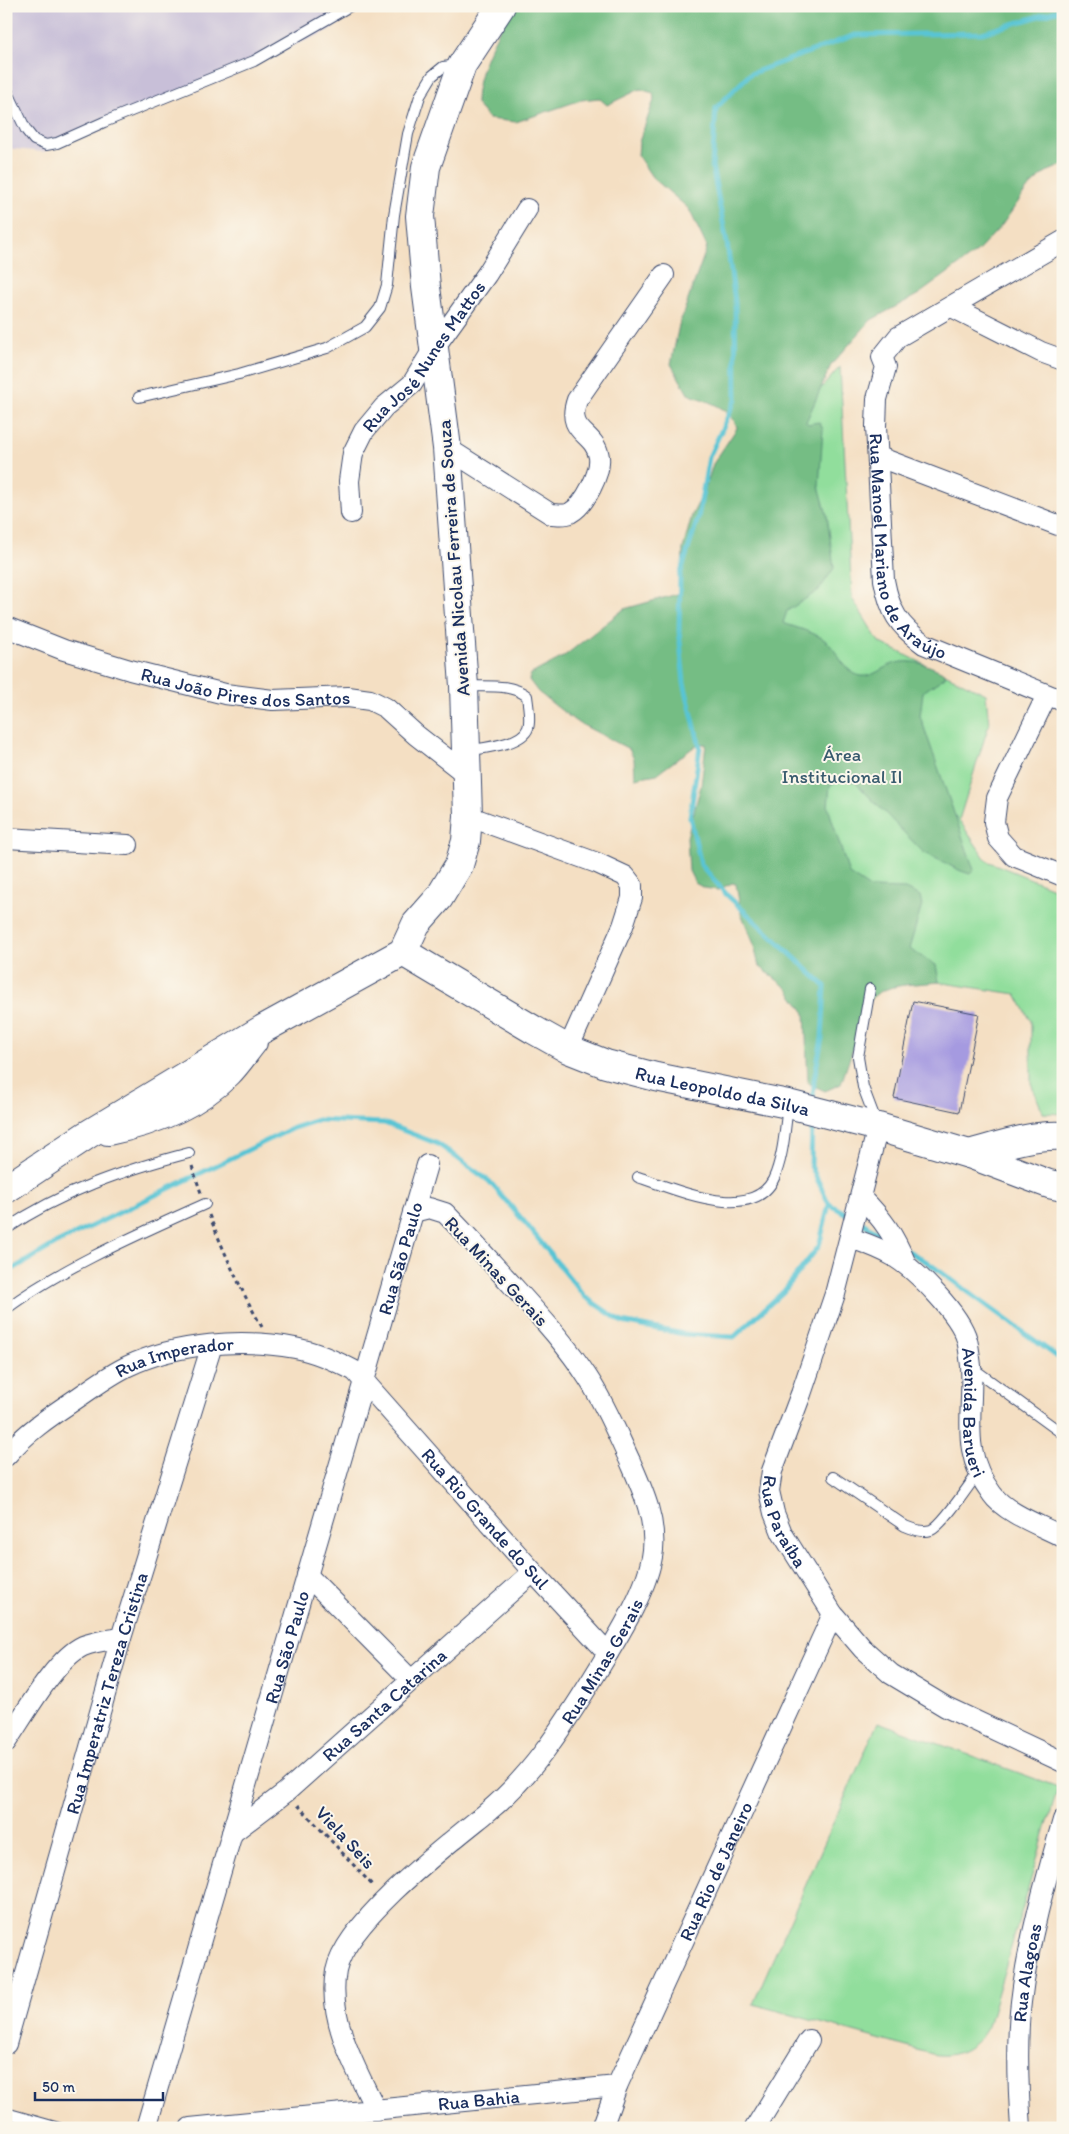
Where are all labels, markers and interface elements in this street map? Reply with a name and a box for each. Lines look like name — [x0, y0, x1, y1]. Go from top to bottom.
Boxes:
street label: Rua José Nunes Mattos — [357, 276, 491, 437]
street label: Avenida Nicolau Ferreira de Souza — [432, 419, 475, 697]
street label: Rua Manoel Mariano de Araújo — [864, 433, 950, 664]
street label: Rua João Pires dos Santos — [138, 662, 351, 712]
park label: Área Institucional II — [782, 743, 902, 788]
street label: Rua Leopoldo da Silva — [633, 1061, 812, 1121]
street label: Rua São Paulo — [373, 1199, 428, 1318]
street label: Rua Minas Gerais — [440, 1212, 553, 1331]
street label: Rua Imperador — [111, 1332, 235, 1383]
street label: Avenida Barueri — [957, 1346, 991, 1481]
street label: Rua Rio Grande do Sul — [416, 1443, 554, 1594]
street label: Rua Paraíba — [756, 1474, 812, 1572]
street label: Rua Imperatriz Tereza Cristina — [61, 1569, 153, 1817]
street label: Rua São Paulo — [259, 1588, 314, 1706]
street label: Rua Minas Gerais — [556, 1595, 648, 1729]
street label: Rua Santa Catarina — [317, 1644, 451, 1767]
street label: Rua Rio de Janeiro — [674, 1798, 758, 1944]
street label: Viela Seis — [311, 1801, 381, 1874]
street label: Rua Alagoas — [1008, 1921, 1047, 2023]
scale bar — [35, 2069, 162, 2101]
text: 50 m — [42, 2078, 75, 2096]
street label: Rua Bahia — [437, 2085, 521, 2116]

